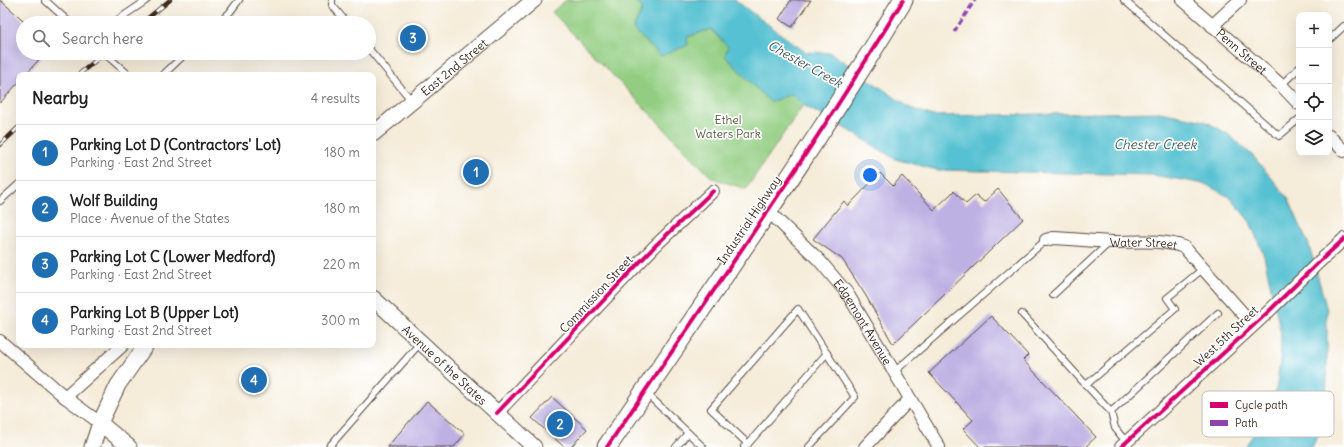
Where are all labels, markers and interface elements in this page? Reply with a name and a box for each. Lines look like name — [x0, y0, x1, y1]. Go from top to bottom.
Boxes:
map controls — [1296, 12, 1332, 156]
button: + — [1296, 12, 1332, 48]
search box — [16, 16, 376, 60]
pin: 3 — [400, 23, 426, 53]
street label: Penn Street — [1214, 25, 1270, 77]
icon: search — [30, 27, 52, 49]
text: Search here — [62, 29, 143, 48]
street label: East 2nd Street — [418, 35, 490, 99]
water label: Chester Creek — [765, 37, 846, 92]
button: − — [1296, 48, 1332, 84]
button: locate — [1296, 84, 1332, 120]
text: Nearby — [32, 87, 88, 109]
text: 4 results — [311, 90, 360, 107]
park label: Ethel Waters Park — [695, 112, 761, 141]
button: layers — [1296, 120, 1332, 156]
text: Parking Lot D (Contractors' Lot) — [70, 135, 281, 154]
water label: Chester Creek — [1114, 136, 1198, 153]
text: 1 — [42, 144, 48, 161]
text: 180 m — [324, 144, 360, 161]
text: Parking · East 2nd Street — [70, 154, 212, 171]
pin: 1 — [463, 157, 489, 187]
your location — [860, 165, 880, 185]
street label: Industrial Highway — [714, 173, 784, 267]
text: Wolf Building — [70, 191, 158, 210]
text: 2 — [41, 200, 49, 217]
text: 180 m — [324, 200, 360, 217]
text: Place · Avenue of the States — [70, 210, 230, 227]
street label: Water Street — [1110, 234, 1179, 252]
text: Parking Lot C (Lower Medford) — [70, 247, 275, 266]
street label: Commission Street — [556, 252, 636, 336]
text: 3 — [41, 256, 49, 273]
text: 220 m — [323, 256, 360, 273]
text: Parking · East 2nd Street — [70, 266, 212, 283]
street label: Edgemont Avenue — [831, 276, 896, 367]
text: Parking Lot B (Upper Lot) — [70, 303, 238, 322]
street label: West 5th Street — [1191, 303, 1261, 369]
text: 4 — [41, 312, 49, 329]
text: 300 m — [321, 312, 360, 329]
text: Parking · East 2nd Street — [70, 322, 212, 339]
street label: Avenue of the States — [399, 322, 490, 407]
pin: 4 — [241, 365, 267, 395]
legend — [1202, 391, 1334, 437]
text: Cycle path — [1235, 398, 1288, 412]
pin: 2 — [547, 409, 573, 439]
text: Path — [1235, 416, 1258, 430]

